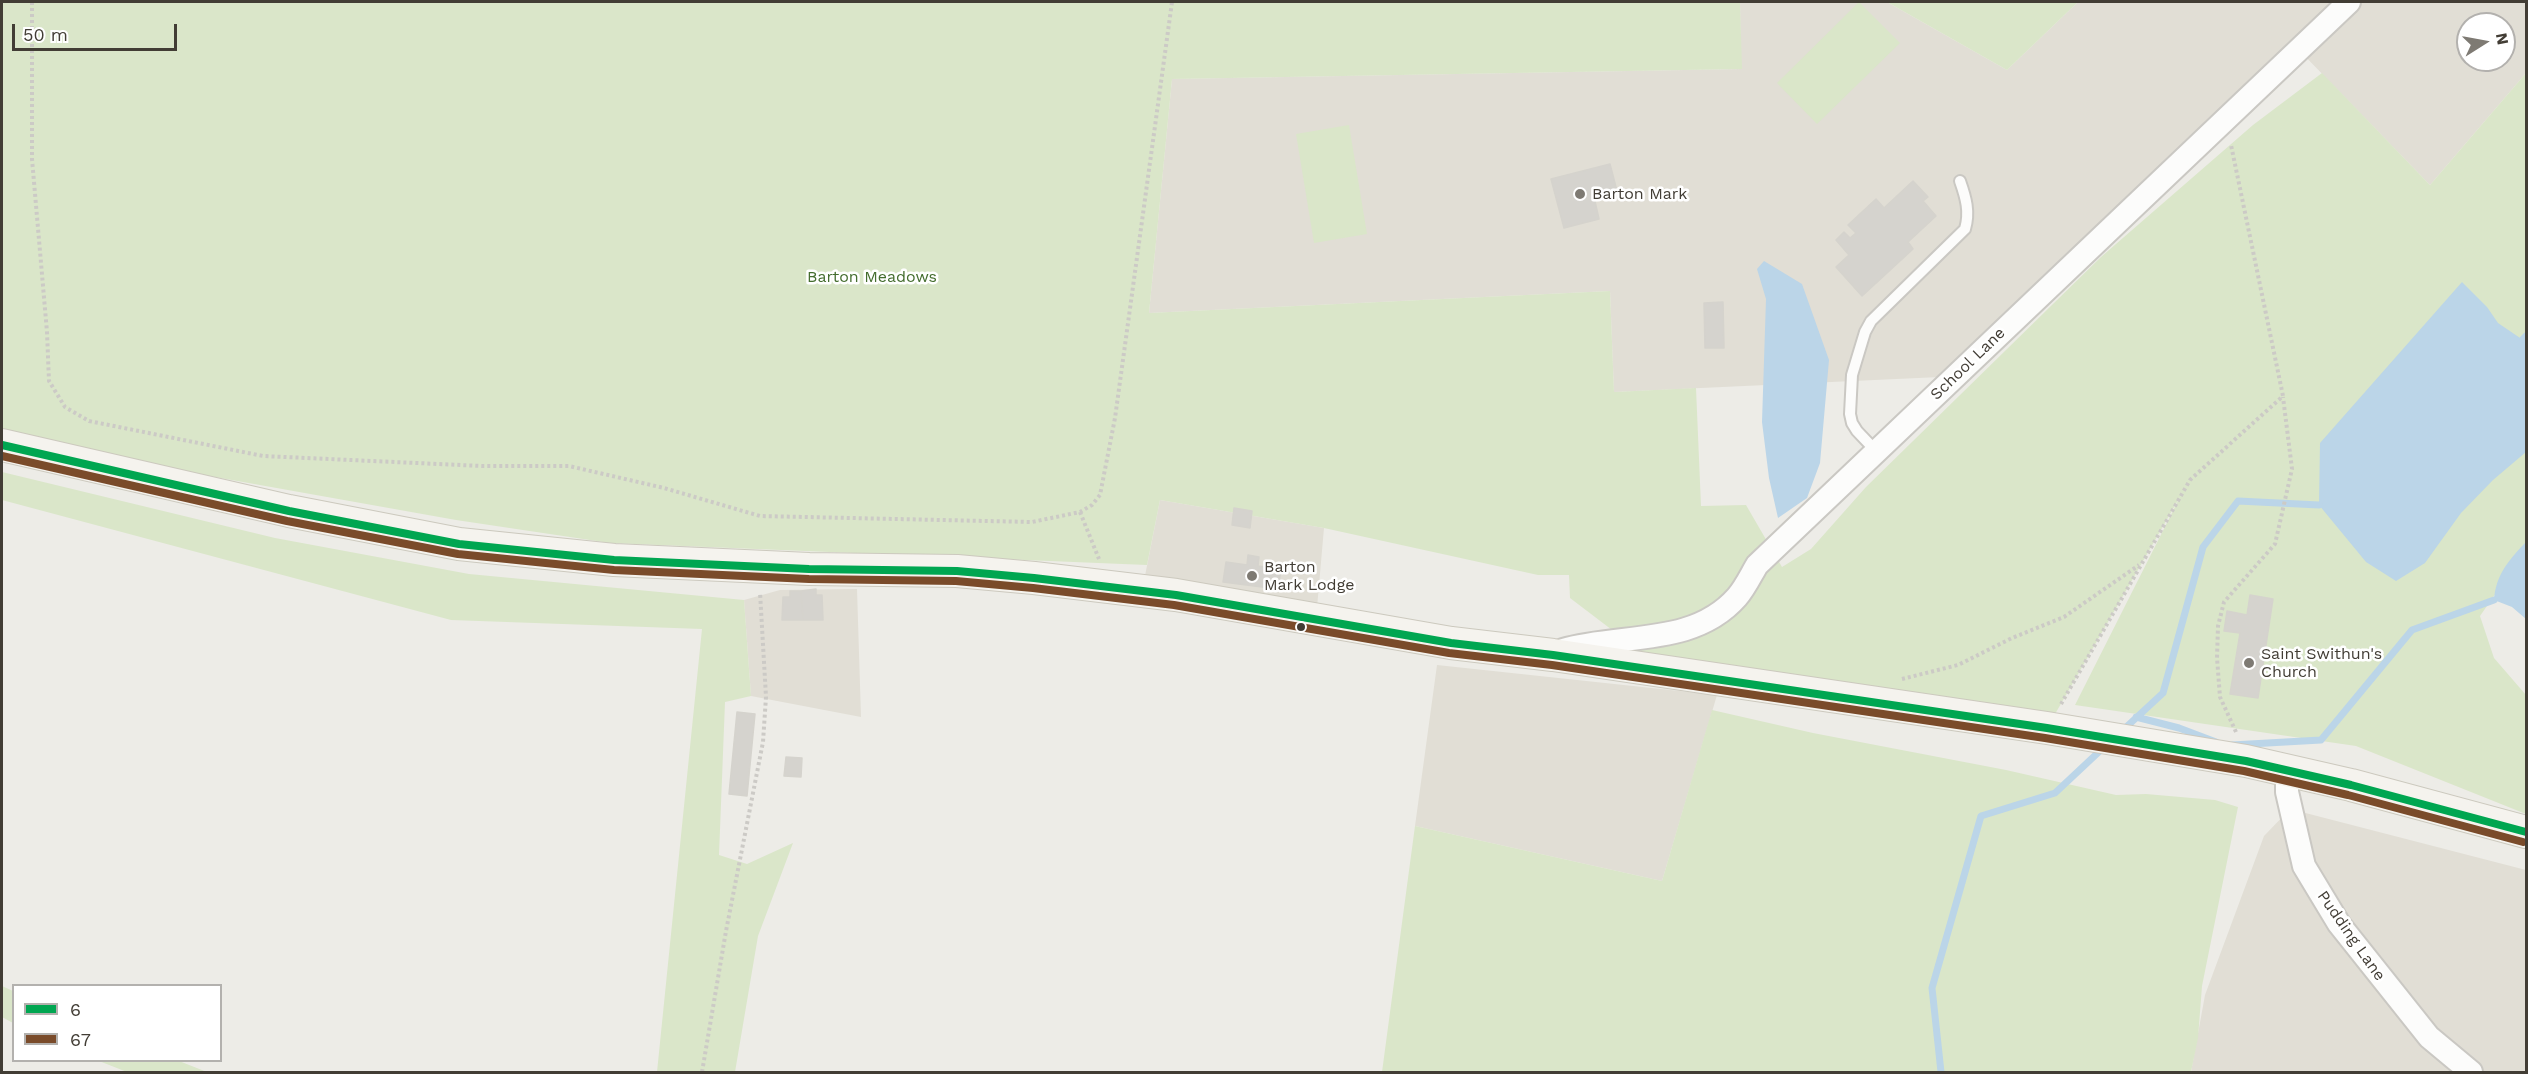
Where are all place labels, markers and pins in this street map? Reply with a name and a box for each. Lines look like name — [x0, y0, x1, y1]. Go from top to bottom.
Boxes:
place label: Barton Mark — [1592, 184, 1687, 204]
marker: Barton Mark — [1573, 187, 1587, 201]
place label: Barton Mark Lodge — [1264, 557, 1354, 595]
marker: Barton Mark Lodge — [1245, 569, 1259, 583]
unlabelled marker — [1295, 621, 1307, 633]
place label: Saint Swithun's Church — [2261, 644, 2382, 682]
marker: Saint Swithun's Church — [2242, 656, 2256, 670]

